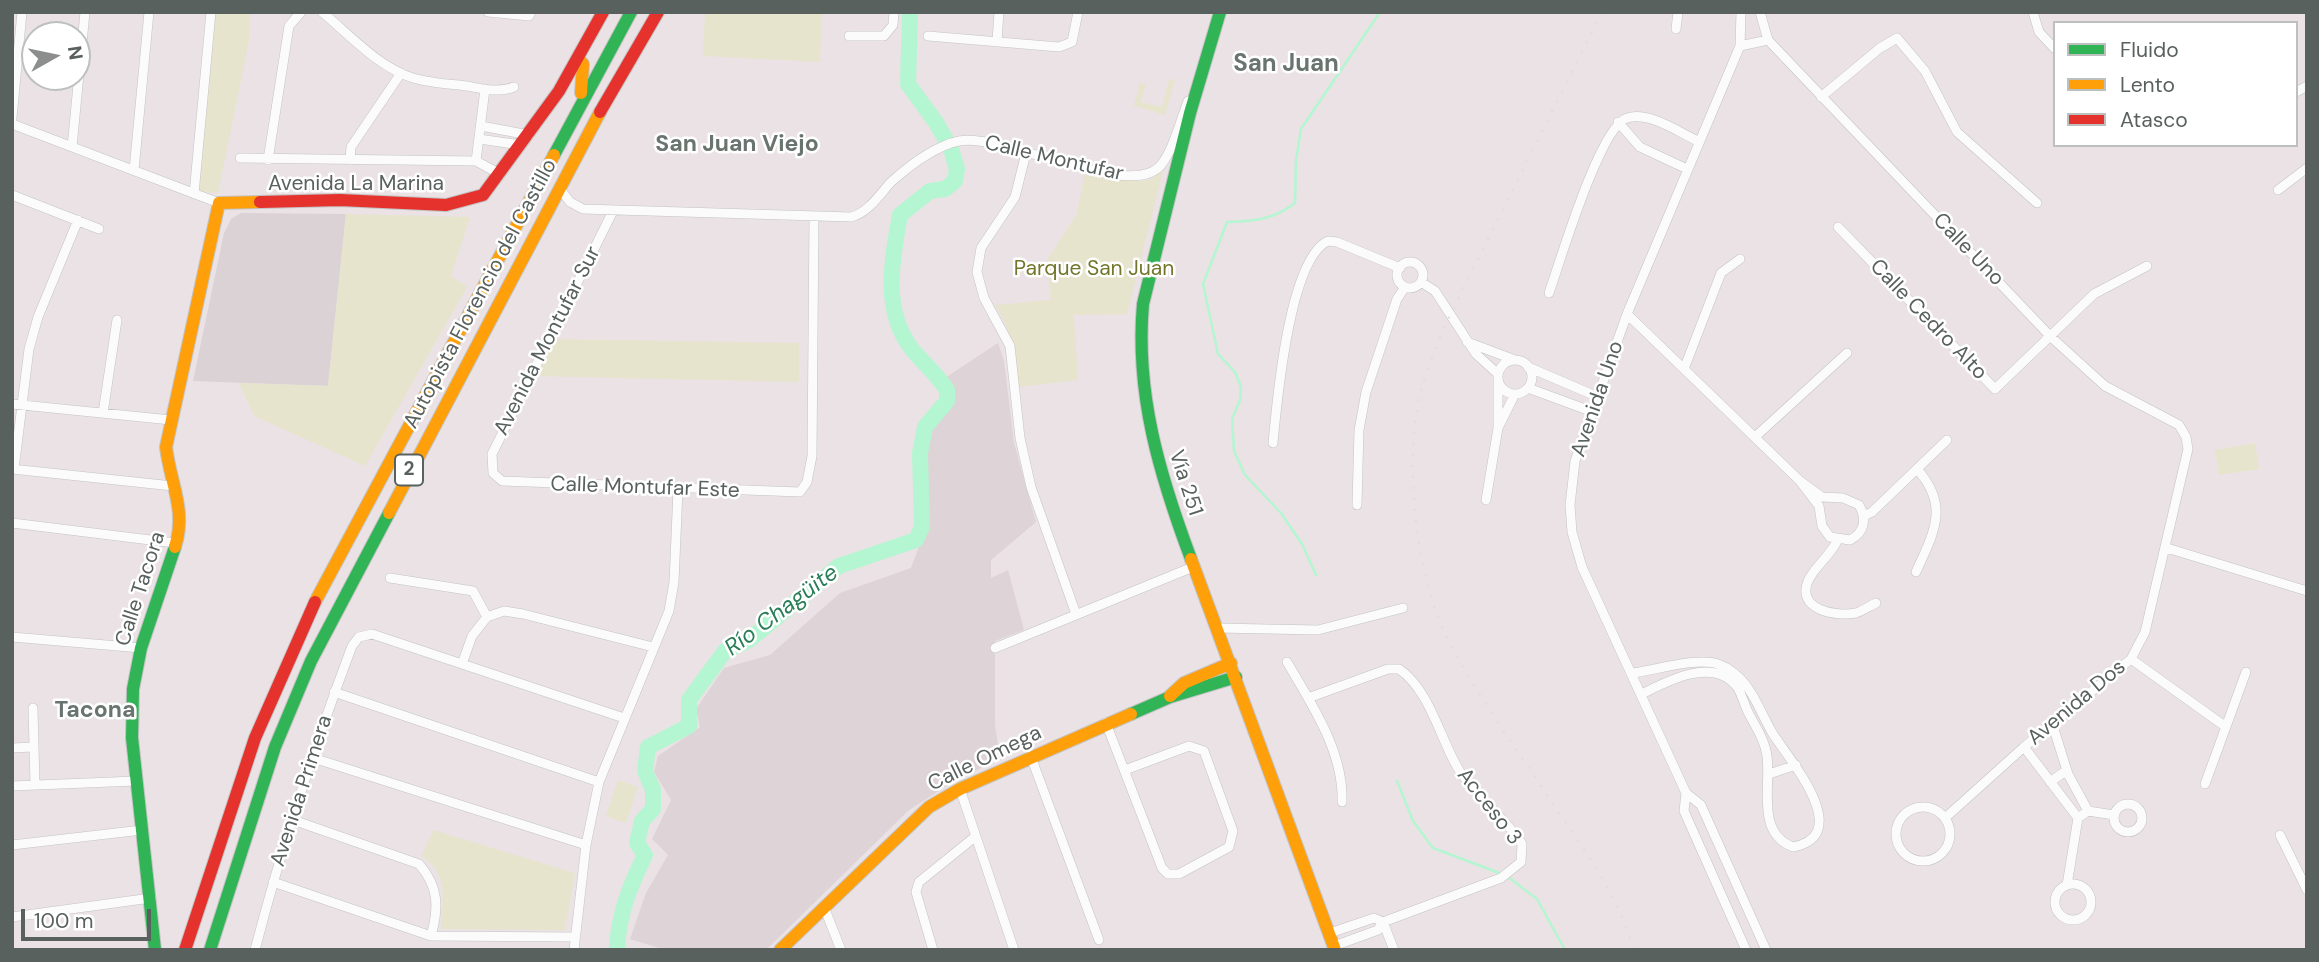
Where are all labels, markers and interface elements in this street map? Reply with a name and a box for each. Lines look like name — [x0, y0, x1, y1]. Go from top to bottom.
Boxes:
north arrow — [21, 21, 91, 91]
legend — [2053, 21, 2298, 147]
text: Fluido — [2120, 36, 2179, 64]
text: N — [62, 44, 89, 62]
district label: San Juan — [1233, 51, 1339, 79]
text: Lento — [2120, 71, 2175, 99]
text: Atasco — [2120, 106, 2188, 134]
district label: San Juan Viejo — [655, 131, 819, 159]
street label: Calle Montufar — [982, 131, 1126, 187]
street label: Autopista Florencio del Castillo — [399, 155, 563, 433]
street label: Avenida La Marina — [268, 171, 444, 197]
street label: Calle Uno — [1927, 208, 2009, 292]
street label: Avenida Montufar Sur — [489, 242, 607, 440]
street label: Calle Cedro Alto — [1864, 254, 1992, 386]
park label: Parque San Juan — [1014, 256, 1174, 282]
street label: Avenida Uno — [1566, 338, 1630, 460]
street label: Vía 251 — [1163, 447, 1207, 519]
road number: 2 — [395, 454, 423, 485]
street label: Calle Montufar Este — [550, 472, 740, 504]
street label: Calle Tacora — [111, 529, 171, 649]
water label: Río Chagüite — [720, 559, 844, 663]
street label: Avenida Dos — [2023, 655, 2131, 751]
district label: Tacona — [55, 697, 135, 725]
street label: Avenida Primera — [266, 712, 338, 870]
street label: Calle Omega — [924, 721, 1046, 797]
street label: Acceso 3 — [1451, 764, 1527, 850]
scale bar — [24, 895, 154, 939]
text: 100 m — [34, 907, 94, 935]

